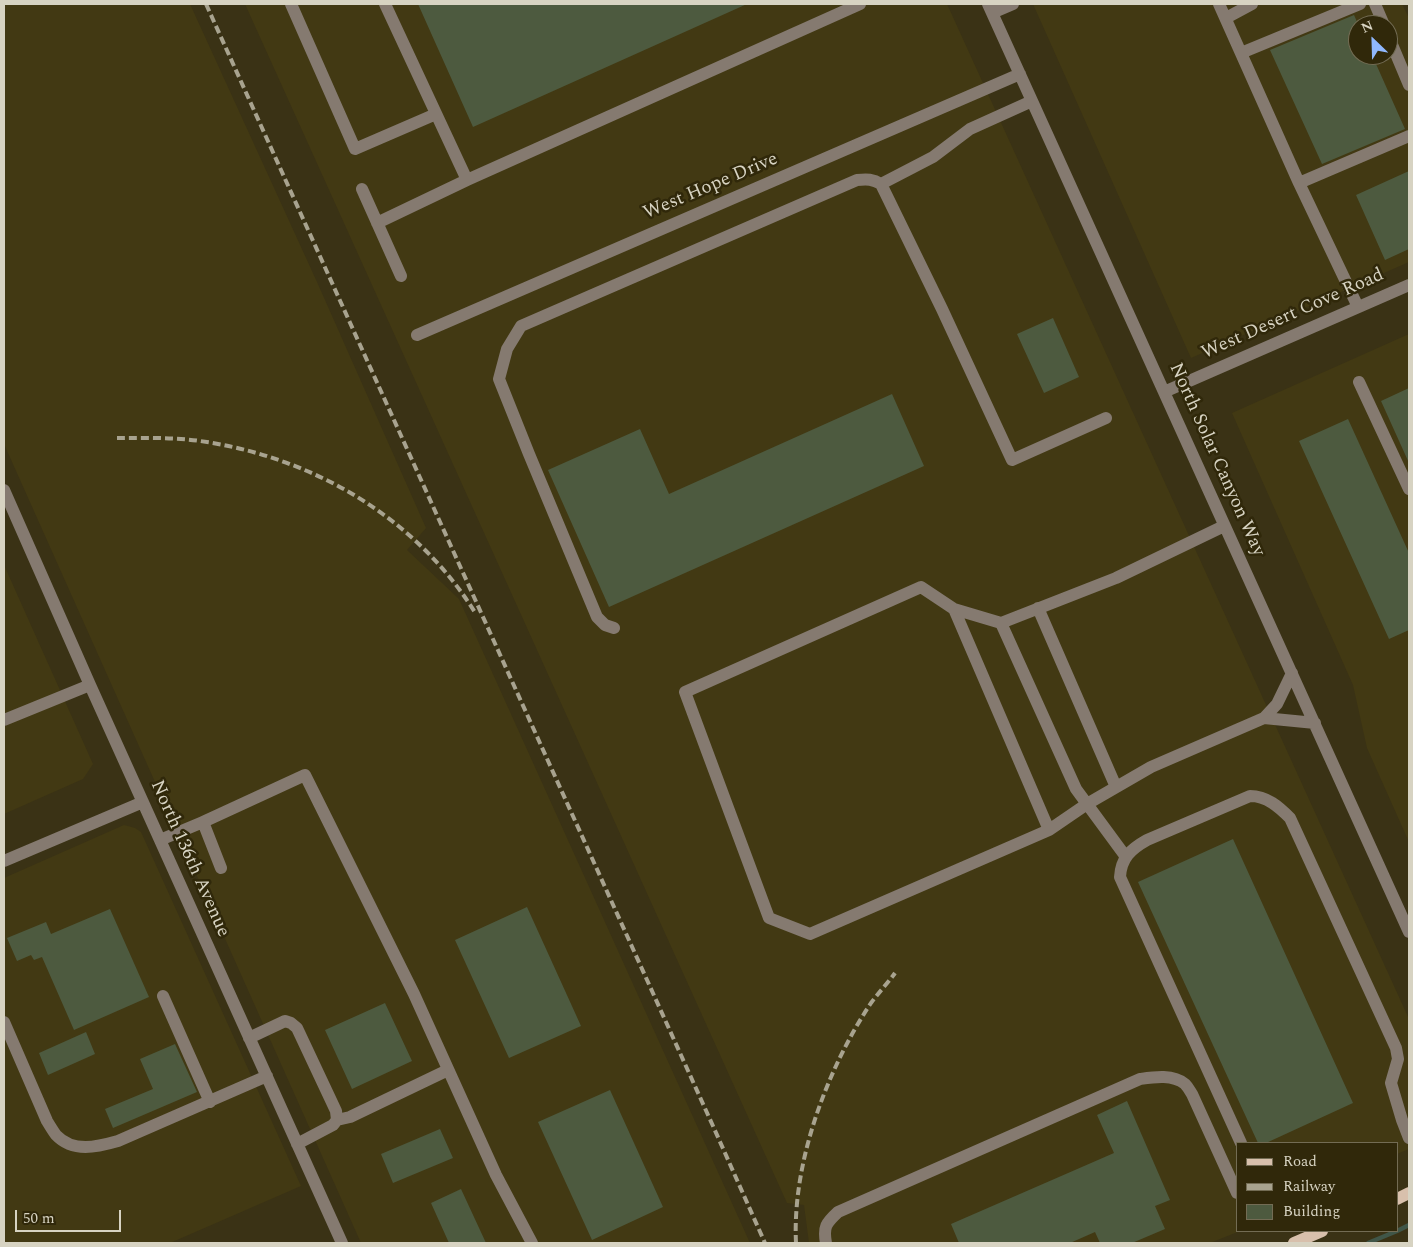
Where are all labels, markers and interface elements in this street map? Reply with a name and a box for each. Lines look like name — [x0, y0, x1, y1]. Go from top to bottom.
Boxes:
north arrow — [1348, 15, 1398, 65]
text: N — [1358, 15, 1377, 39]
street label: West Hope Drive — [640, 148, 782, 226]
street label: West Desert Cove Road — [1198, 264, 1388, 366]
street label: North Solar Canyon Way — [1163, 360, 1269, 560]
street label: North 136th Avenue — [144, 777, 234, 941]
legend — [1236, 1142, 1398, 1232]
text: Road — [1283, 1150, 1317, 1173]
text: Railway — [1283, 1175, 1335, 1198]
scale bar — [18, 1200, 124, 1232]
text: Building — [1283, 1200, 1340, 1223]
text: 50 m — [23, 1207, 55, 1230]

